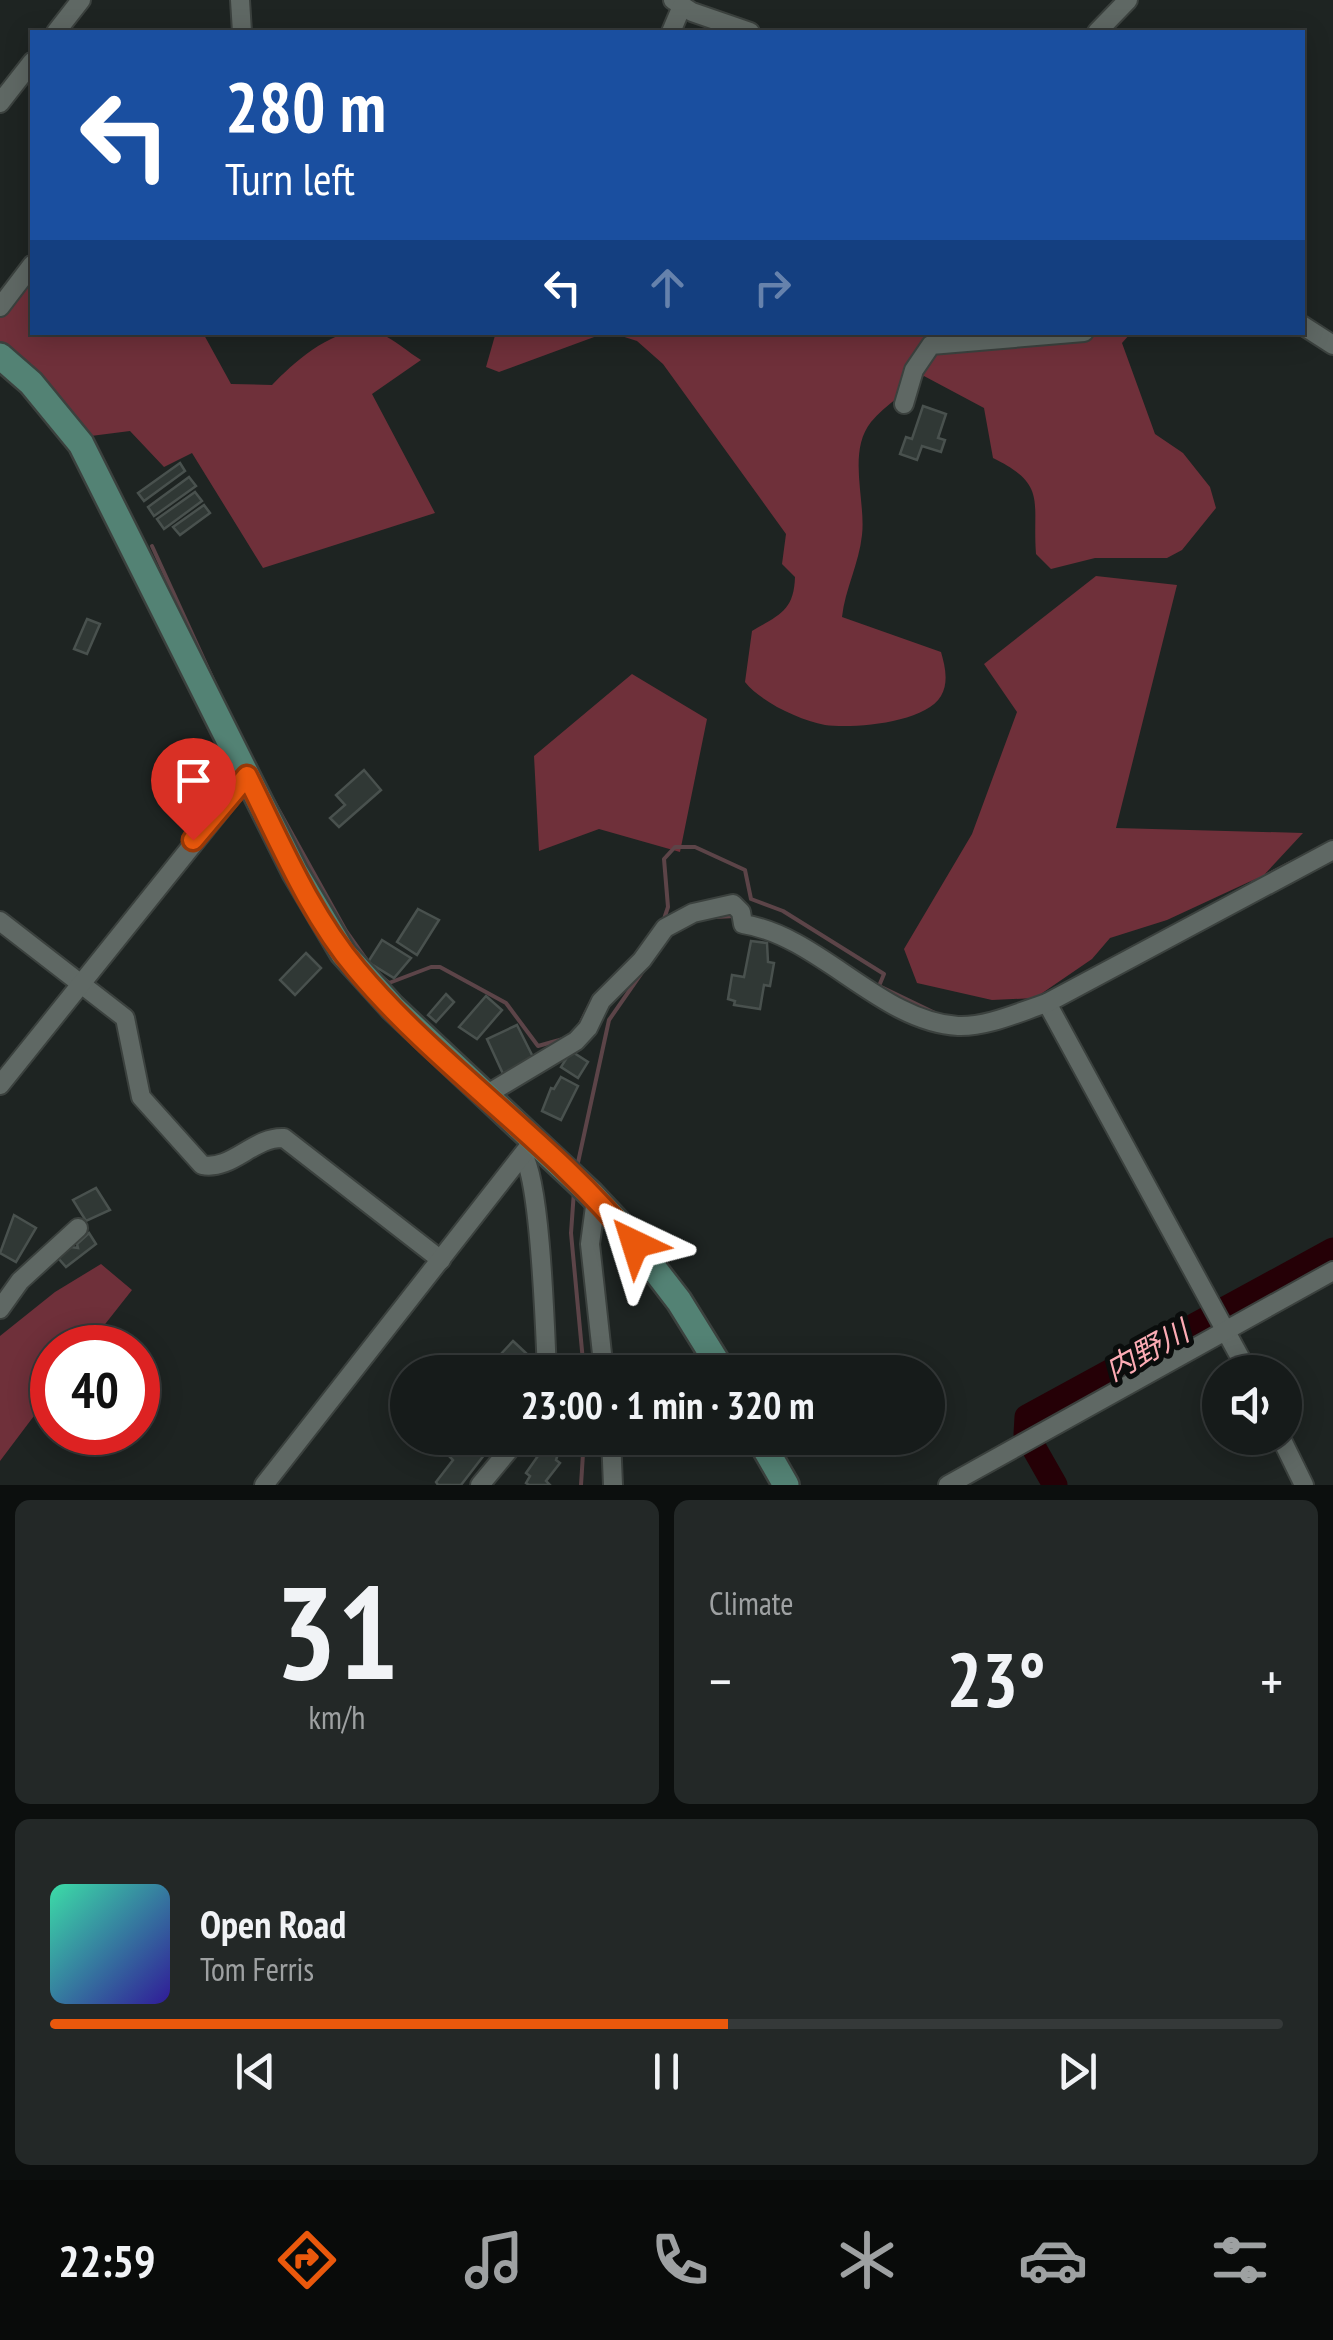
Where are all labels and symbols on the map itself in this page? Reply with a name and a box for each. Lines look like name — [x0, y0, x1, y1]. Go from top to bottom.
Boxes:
pin — [151, 738, 236, 841]
position arrow — [583, 1192, 687, 1296]
water label: 内野川 — [1097, 1309, 1198, 1389]
speed limit sign: 40 — [30, 1325, 160, 1455]

